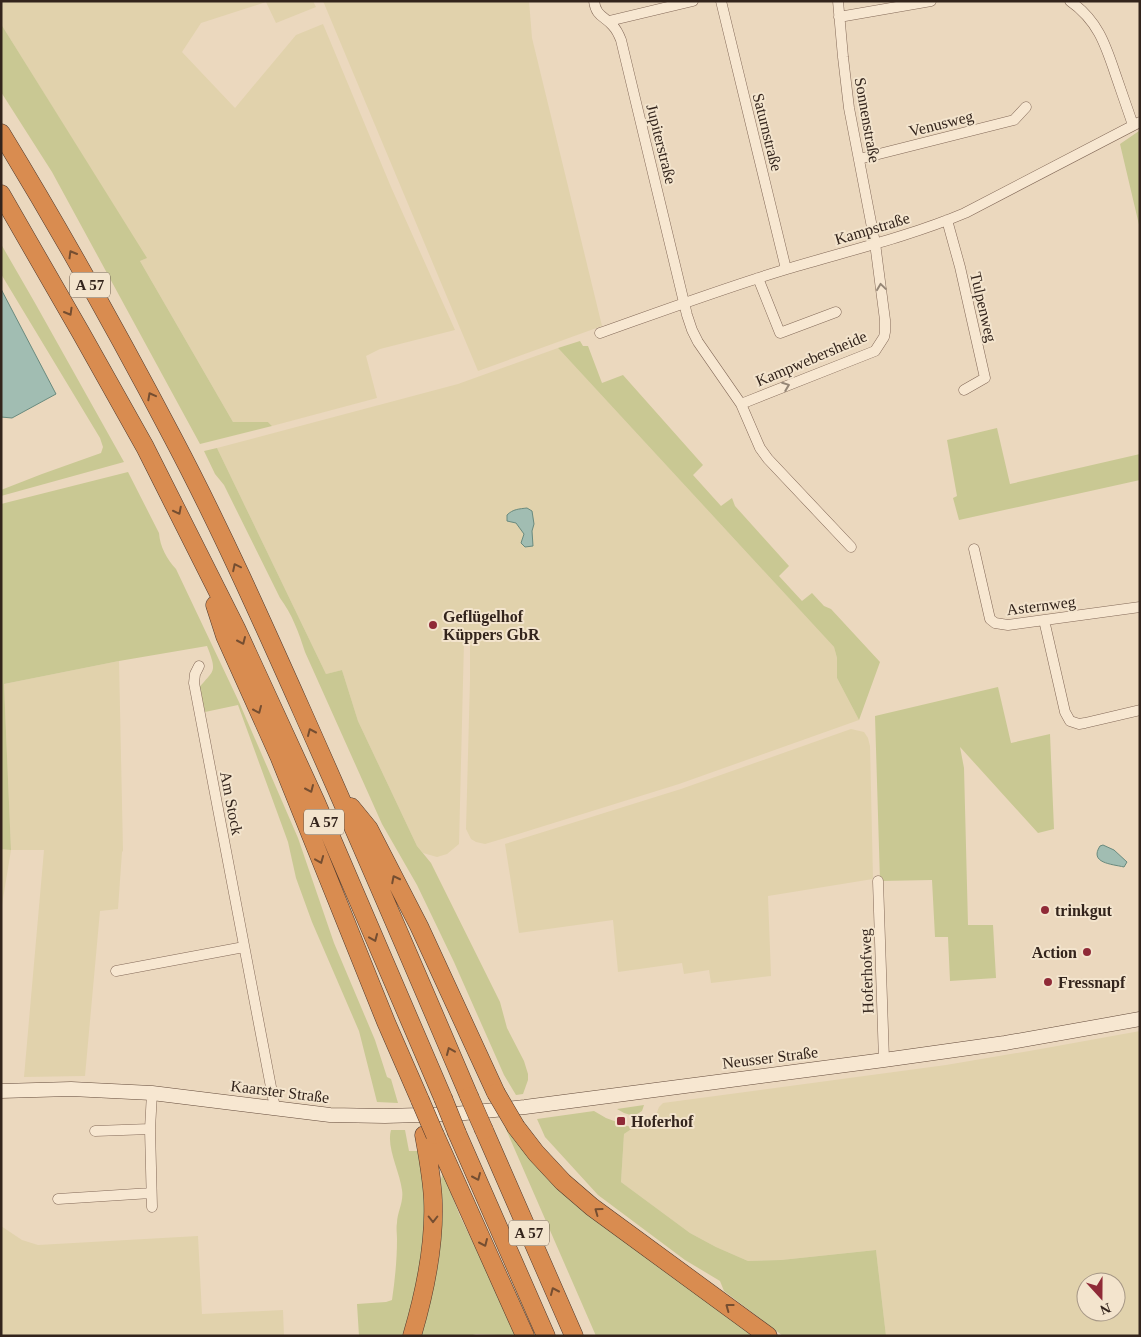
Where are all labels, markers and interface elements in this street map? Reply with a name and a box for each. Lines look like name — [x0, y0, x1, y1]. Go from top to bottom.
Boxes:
street label: Sonnenstraße — [852, 76, 883, 164]
street label: Saturnstraße — [750, 91, 785, 173]
street label: Jupiterstraße — [642, 102, 680, 186]
street label: Venusweg — [907, 107, 975, 141]
street label: Kampstraße — [833, 209, 912, 249]
one-way arrow — [69, 250, 79, 259]
street label: Tulpenweg — [966, 270, 1000, 344]
road number: A 57 — [70, 272, 110, 298]
one-way arrow — [876, 283, 887, 291]
one-way arrow — [63, 306, 73, 315]
street label: Kampwebersheide — [753, 327, 870, 390]
one-way arrow — [781, 382, 790, 392]
one-way arrow — [147, 393, 157, 402]
one-way arrow — [172, 506, 182, 515]
one-way arrow — [232, 563, 242, 572]
street label: Asternweg — [1006, 593, 1077, 619]
place label: Geflügelhof Küppers GbR — [443, 608, 540, 644]
marker: Geflügelhof Küppers GbR — [427, 619, 439, 631]
one-way arrow — [236, 636, 247, 645]
one-way arrow — [252, 705, 262, 714]
one-way arrow — [307, 728, 317, 737]
street label: Am Stock — [217, 770, 246, 836]
one-way arrow — [303, 784, 314, 793]
road number: A 57 — [304, 810, 344, 834]
one-way arrow — [314, 855, 325, 864]
one-way arrow — [391, 875, 401, 884]
place label: trinkgut — [1055, 902, 1113, 920]
marker: trinkgut — [1039, 904, 1051, 916]
street label: Hoferhofweg — [857, 928, 877, 1014]
one-way arrow — [367, 933, 378, 942]
place label: Action — [1032, 944, 1077, 961]
marker: Action — [1081, 946, 1093, 958]
place label: Fressnapf — [1058, 974, 1126, 992]
marker: Fressnapf — [1042, 976, 1054, 988]
street label: Neusser Straße — [721, 1043, 819, 1072]
one-way arrow — [445, 1047, 456, 1056]
street label: Kaarster Straße — [230, 1077, 330, 1106]
place label: Hoferhof — [631, 1113, 694, 1130]
marker: Hoferhof — [615, 1115, 627, 1127]
one-way arrow — [471, 1173, 481, 1181]
one-way arrow — [594, 1208, 604, 1217]
one-way arrow — [428, 1215, 438, 1223]
road number: A 57 — [509, 1220, 549, 1246]
one-way arrow — [477, 1238, 488, 1247]
north arrow — [1076, 1272, 1126, 1322]
one-way arrow — [550, 1287, 561, 1296]
text: N — [1098, 1300, 1113, 1317]
one-way arrow — [725, 1304, 735, 1313]

